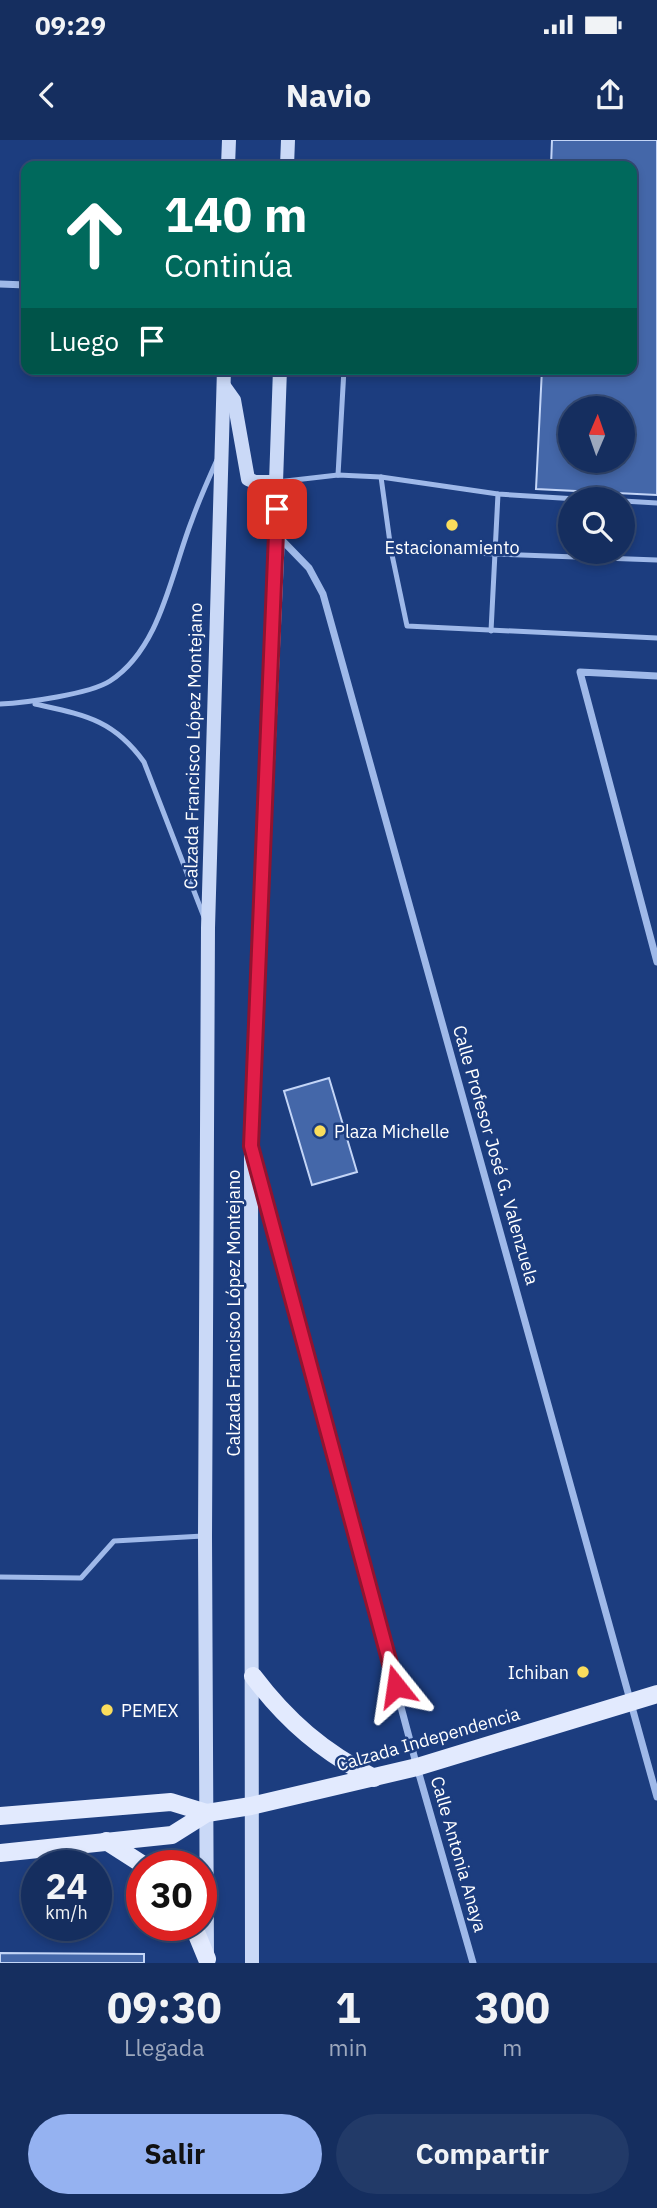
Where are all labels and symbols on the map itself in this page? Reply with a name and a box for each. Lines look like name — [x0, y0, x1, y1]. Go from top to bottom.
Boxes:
north arrow — [558, 396, 635, 472]
pin — [247, 479, 307, 539]
marker: Estacionamiento — [444, 517, 460, 533]
place label: Estacionamiento — [384, 536, 520, 559]
street label: Calzada Francisco López Montejano — [179, 602, 207, 890]
street label: Calle Profesor José G. Valenzuela — [448, 1023, 544, 1288]
place label: Plaza Michelle — [334, 1120, 450, 1143]
marker: Plaza Michelle — [312, 1123, 328, 1139]
street label: Calzada Francisco López Montejano — [222, 1170, 245, 1456]
position arrow — [359, 1649, 433, 1723]
place label: Ichiban — [508, 1661, 569, 1684]
marker: Ichiban — [575, 1664, 591, 1680]
place label: PEMEX — [121, 1699, 179, 1722]
marker: PEMEX — [99, 1702, 115, 1718]
street label: Calzada Independencia — [334, 1702, 523, 1776]
street label: Calle Antonia Anaya — [426, 1773, 492, 1935]
speed limit sign: 30 — [126, 1850, 217, 1941]

